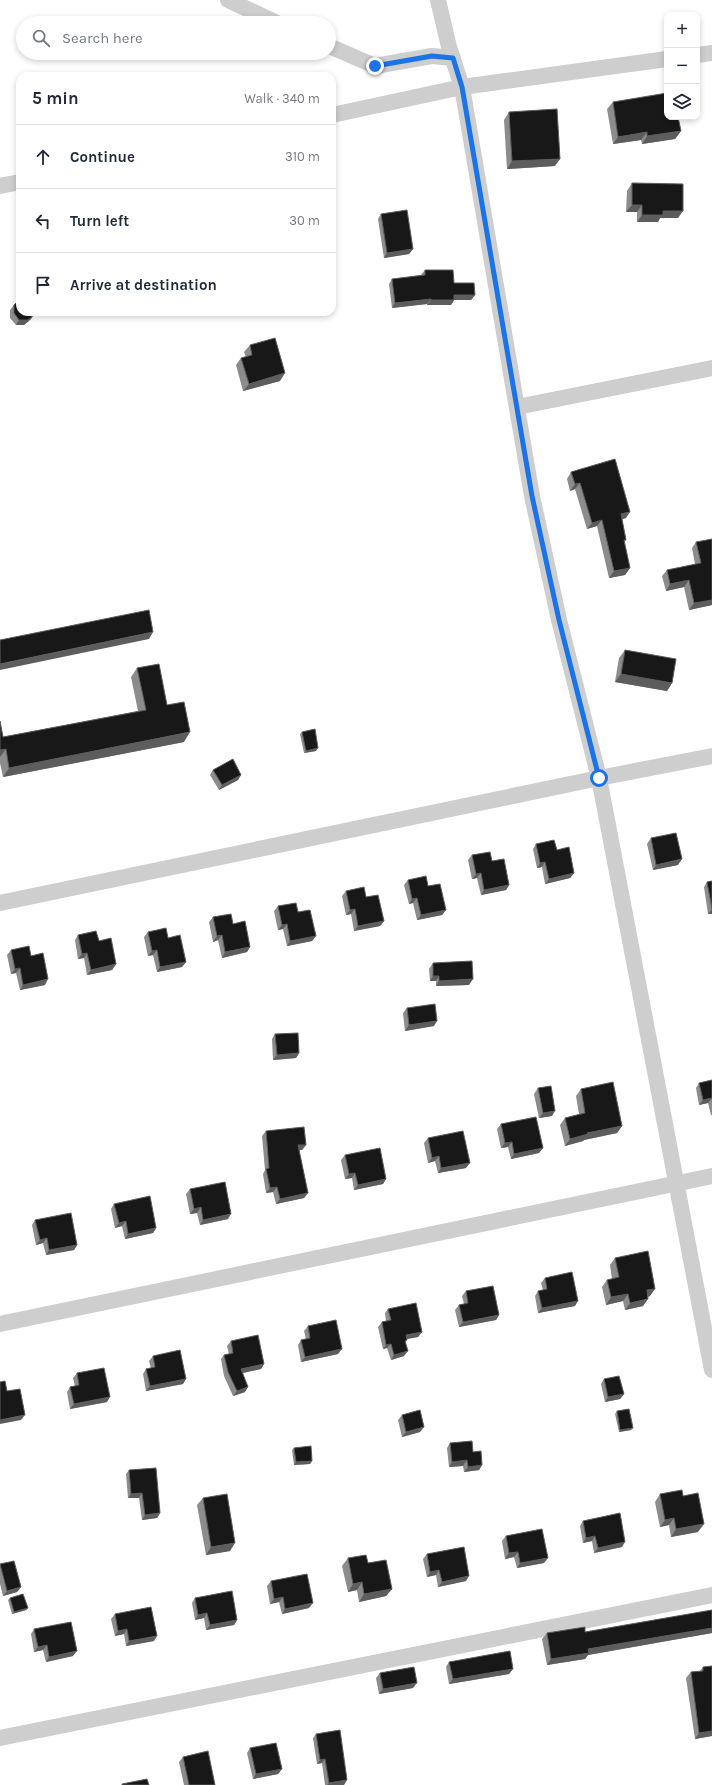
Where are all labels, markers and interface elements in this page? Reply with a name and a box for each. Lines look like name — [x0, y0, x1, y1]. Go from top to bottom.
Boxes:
map controls — [664, 12, 700, 120]
button: + — [664, 12, 700, 48]
search box — [16, 16, 336, 60]
icon: search — [30, 27, 52, 49]
text: Search here — [62, 29, 143, 47]
button: − — [664, 48, 700, 84]
route end — [366, 57, 384, 75]
button: layers — [664, 84, 700, 120]
text: 5 min — [32, 88, 79, 108]
text: Walk · 340 m — [244, 91, 320, 106]
icon: ahead — [32, 146, 54, 168]
text: Continue — [70, 148, 135, 166]
text: 310 m — [285, 149, 320, 164]
icon: left — [32, 210, 54, 232]
text: Turn left — [70, 212, 129, 230]
text: 30 m — [289, 213, 320, 228]
icon: arrive — [32, 274, 54, 296]
text: Arrive at destination — [70, 276, 217, 294]
route start — [590, 769, 608, 787]

